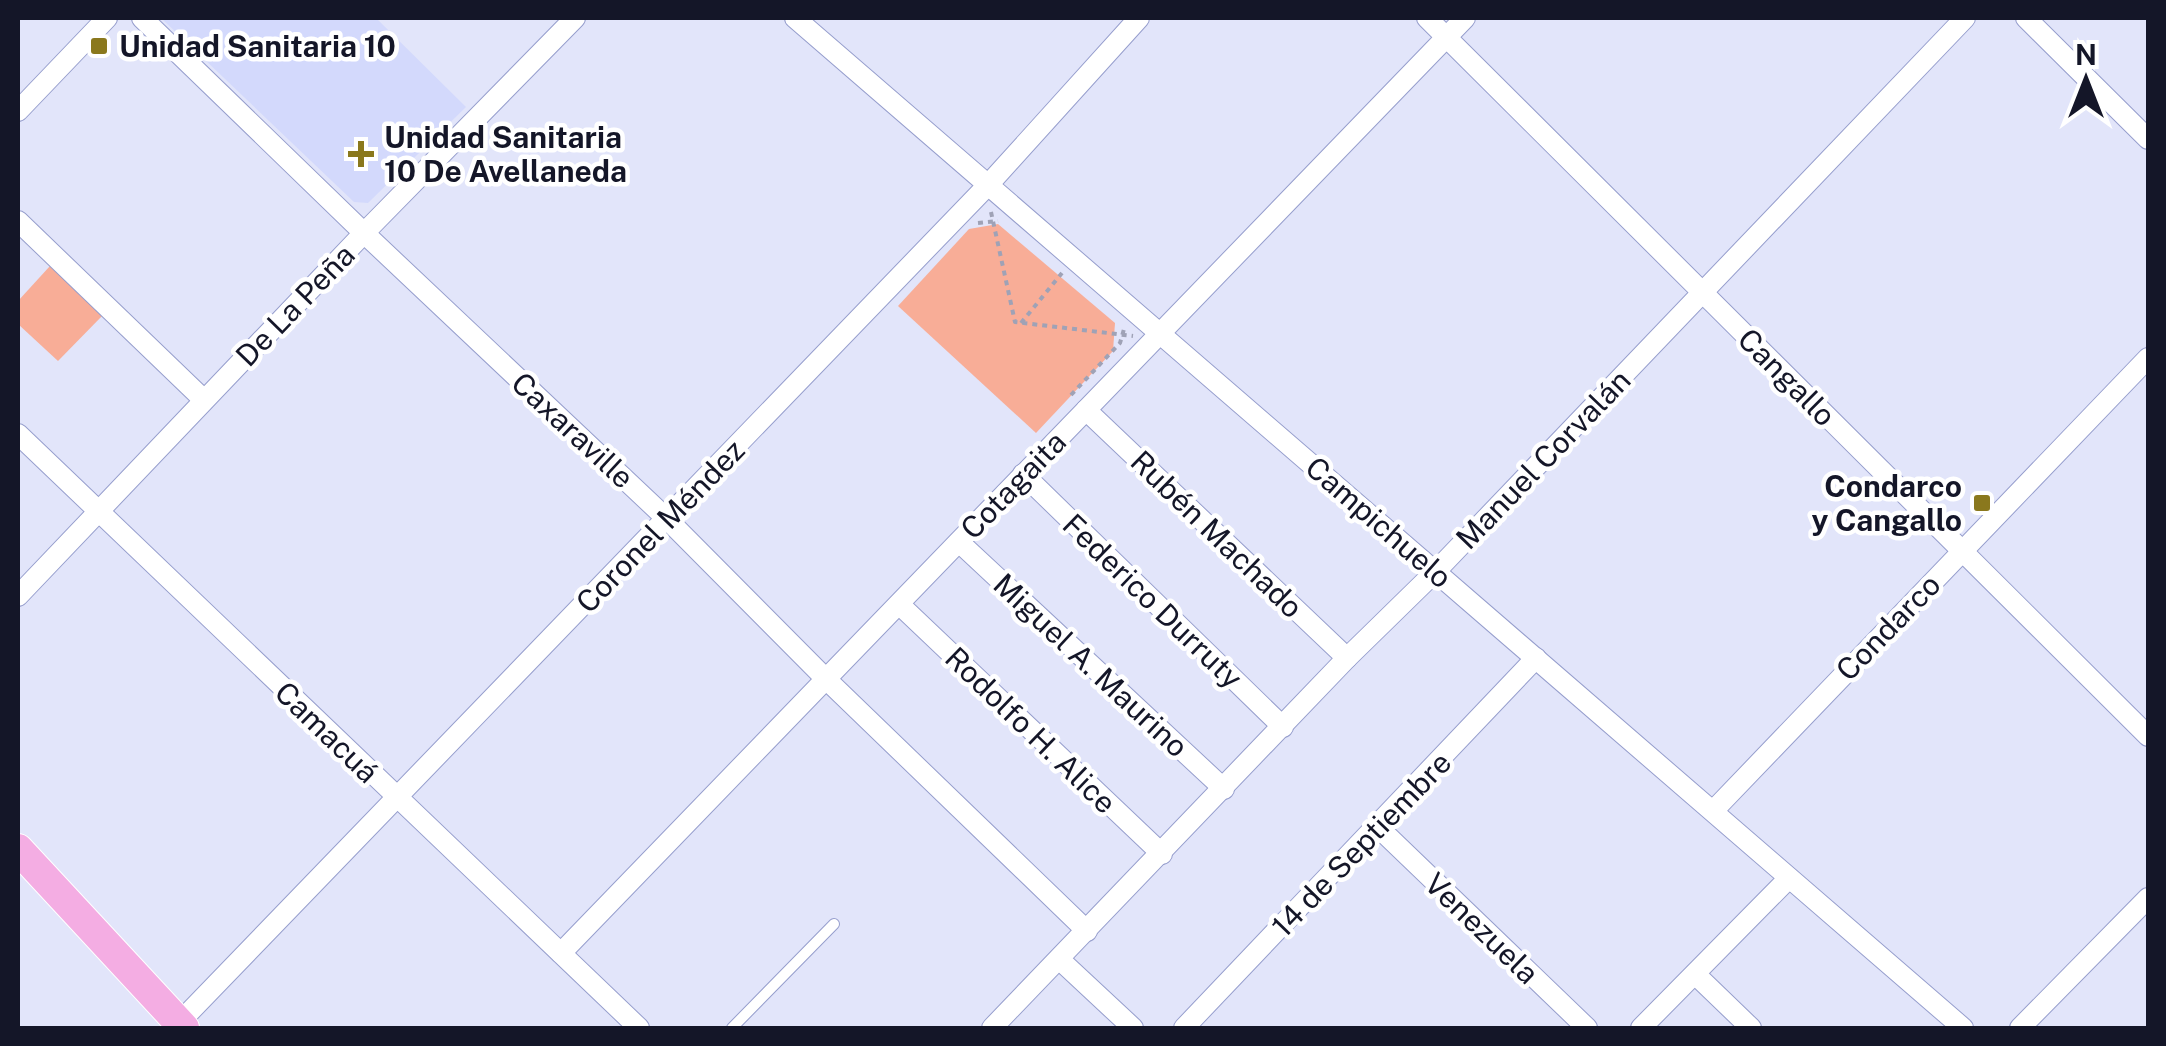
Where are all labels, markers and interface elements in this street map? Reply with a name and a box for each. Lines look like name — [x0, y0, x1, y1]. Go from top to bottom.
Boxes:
place label: Unidad Sanitaria 10 — [119, 28, 396, 64]
north arrow — [2036, 30, 2136, 130]
marker: Unidad Sanitaria 10 — [88, 35, 110, 57]
text: N — [2075, 38, 2097, 71]
place label: Unidad Sanitaria 10 De Avellaneda — [384, 119, 627, 189]
marker: Unidad Sanitaria 10 De Avellaneda — [348, 141, 374, 167]
street label: De La Peña — [228, 237, 362, 373]
street label: Cangallo — [1731, 321, 1843, 433]
street label: Manuel Corvalán — [1448, 362, 1638, 556]
street label: Caxaraville — [505, 364, 641, 496]
street label: Cotagaita — [953, 424, 1073, 546]
street label: Coronel Méndez — [568, 432, 752, 620]
street label: Rubén Machado — [1124, 443, 1310, 625]
street label: Campichuelo — [1299, 449, 1459, 595]
place label: Condarco y Cangallo — [1812, 468, 1962, 538]
marker: Condarco y Cangallo — [1971, 492, 1993, 514]
street label: Federico Durruty — [1056, 506, 1250, 696]
street label: Miguel A. Maurino — [986, 566, 1196, 764]
street label: Condarco — [1828, 566, 1948, 688]
street label: Rodolfo H. Alice — [938, 639, 1124, 821]
street label: Camacuá — [268, 674, 386, 790]
street label: 14 de Septiembre — [1264, 744, 1458, 944]
street label: Venezuela — [1418, 865, 1546, 991]

